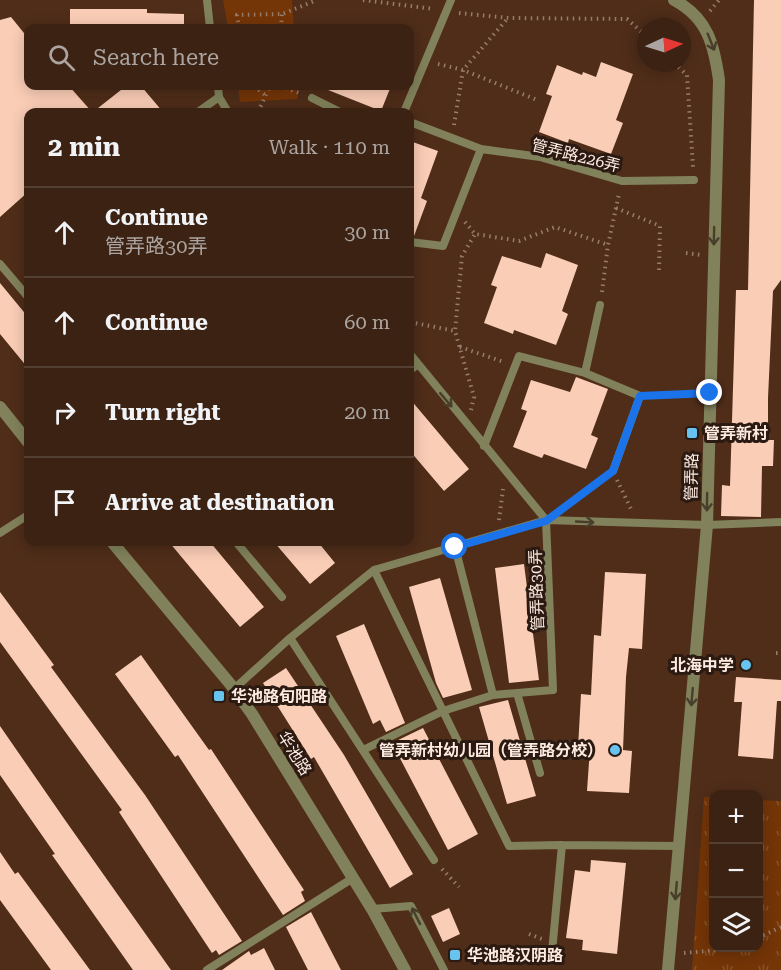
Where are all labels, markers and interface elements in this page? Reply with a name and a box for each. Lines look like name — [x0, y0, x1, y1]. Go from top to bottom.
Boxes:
north arrow — [637, 18, 691, 72]
search box — [24, 24, 414, 90]
one-way arrow — [706, 33, 717, 51]
icon: search — [45, 41, 78, 74]
text: Search here — [93, 45, 219, 70]
text: 2 min — [48, 132, 120, 162]
text: Walk · 110 m — [269, 135, 390, 159]
street label: 管弄路226弄 — [529, 135, 622, 176]
text: Continue — [105, 205, 208, 230]
icon: ahead — [48, 216, 81, 249]
text: 30 m — [344, 220, 390, 244]
one-way arrow — [708, 226, 720, 246]
text: 管弄路30弄 — [105, 234, 207, 258]
icon: ahead — [48, 306, 81, 339]
text: Continue — [105, 310, 208, 335]
text: 60 m — [344, 310, 390, 334]
route end — [696, 379, 722, 405]
one-way arrow — [440, 392, 453, 408]
icon: right — [48, 396, 81, 429]
text: Turn right — [105, 400, 220, 425]
text: 20 m — [344, 400, 390, 424]
place label: 管弄新村 — [704, 424, 768, 443]
marker: 管弄新村 — [685, 426, 699, 440]
street label: 管弄路 — [682, 453, 701, 501]
icon: arrive — [48, 486, 81, 519]
text: Arrive at destination — [105, 490, 334, 515]
one-way arrow — [701, 492, 713, 512]
one-way arrow — [574, 516, 594, 527]
route start — [441, 533, 467, 559]
street label: 管弄路30弄 — [526, 549, 547, 631]
place label: 北海中学 — [670, 656, 734, 675]
marker: 北海中学 — [739, 658, 753, 672]
one-way arrow — [687, 686, 698, 706]
place label: 华池路旬阳路 — [231, 687, 327, 706]
marker: 华池路旬阳路 — [212, 689, 226, 703]
street label: 华池路 — [274, 728, 315, 779]
place label: 管弄新村幼儿园（管弄路分校） — [379, 741, 603, 760]
marker: 管弄新村幼儿园（管弄路分校） — [608, 743, 622, 757]
map controls — [709, 790, 763, 952]
button: + — [709, 790, 763, 844]
button: − — [709, 844, 763, 898]
one-way arrow — [670, 880, 681, 900]
button: layers — [709, 898, 763, 952]
one-way arrow — [410, 908, 422, 925]
place label: 华池路汉阴路 — [467, 946, 563, 965]
marker: 华池路汉阴路 — [448, 948, 462, 962]

